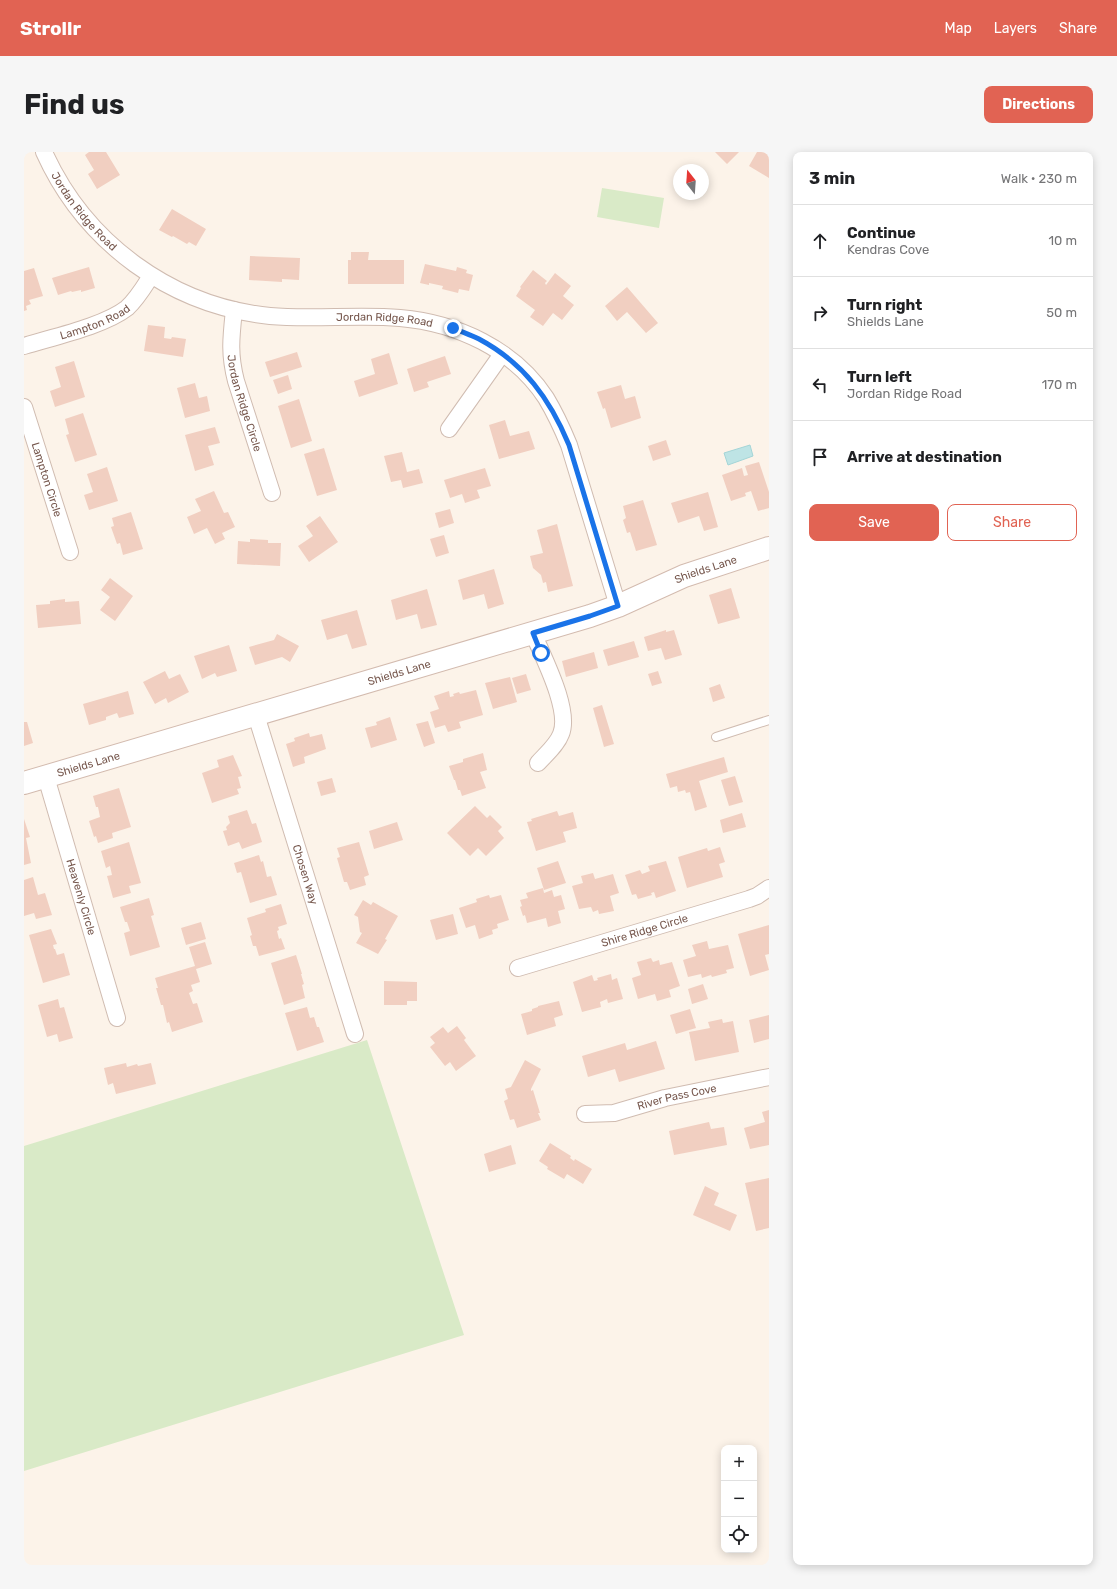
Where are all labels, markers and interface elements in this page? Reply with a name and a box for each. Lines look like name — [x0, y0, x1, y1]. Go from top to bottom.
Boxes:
text: Strollr — [20, 17, 81, 40]
text: Map — [945, 20, 972, 37]
text: Layers — [994, 20, 1037, 37]
text: Share — [1059, 20, 1097, 37]
button: Directions — [984, 86, 1093, 123]
text: Find us — [24, 88, 124, 121]
north arrow — [673, 164, 709, 200]
text: 3 min — [809, 168, 855, 188]
street label: Jordan Ridge Road — [49, 170, 120, 253]
text: Walk · 230 m — [1001, 171, 1077, 186]
text: Continue — [847, 224, 916, 242]
icon: ahead — [809, 230, 831, 252]
text: 10 m — [1048, 233, 1077, 248]
text: Kendras Cove — [847, 242, 929, 257]
text: Turn right — [847, 296, 922, 314]
street label: Lampton Road — [58, 302, 133, 342]
icon: right — [809, 302, 831, 324]
text: 50 m — [1046, 305, 1077, 320]
street label: Jordan Ridge Road — [336, 310, 434, 330]
text: Shields Lane — [847, 314, 924, 329]
route end — [444, 319, 462, 337]
street label: Jordan Ridge Circle — [225, 354, 265, 453]
text: Turn left — [847, 368, 912, 386]
icon: left — [809, 374, 831, 396]
text: 170 m — [1042, 377, 1077, 392]
text: Jordan Ridge Road — [847, 386, 962, 401]
street label: Lampton Circle — [29, 440, 65, 518]
icon: arrive — [809, 446, 831, 468]
text: Arrive at destination — [847, 448, 1002, 466]
button: Save — [809, 504, 939, 541]
button: Share — [947, 504, 1077, 541]
street label: Shields Lane — [672, 553, 738, 586]
route start — [532, 644, 550, 662]
street label: Shields Lane — [366, 657, 432, 688]
street label: Shields Lane — [55, 749, 121, 779]
street label: Chosen Way — [290, 843, 321, 906]
street label: Heavenly Circle — [64, 857, 99, 937]
street label: Shire Ridge Circle — [599, 911, 689, 949]
street label: River Pass Cove — [636, 1081, 718, 1112]
map controls — [721, 1445, 757, 1553]
button: + — [721, 1445, 757, 1481]
button: − — [721, 1481, 757, 1517]
button: locate — [721, 1517, 757, 1553]

